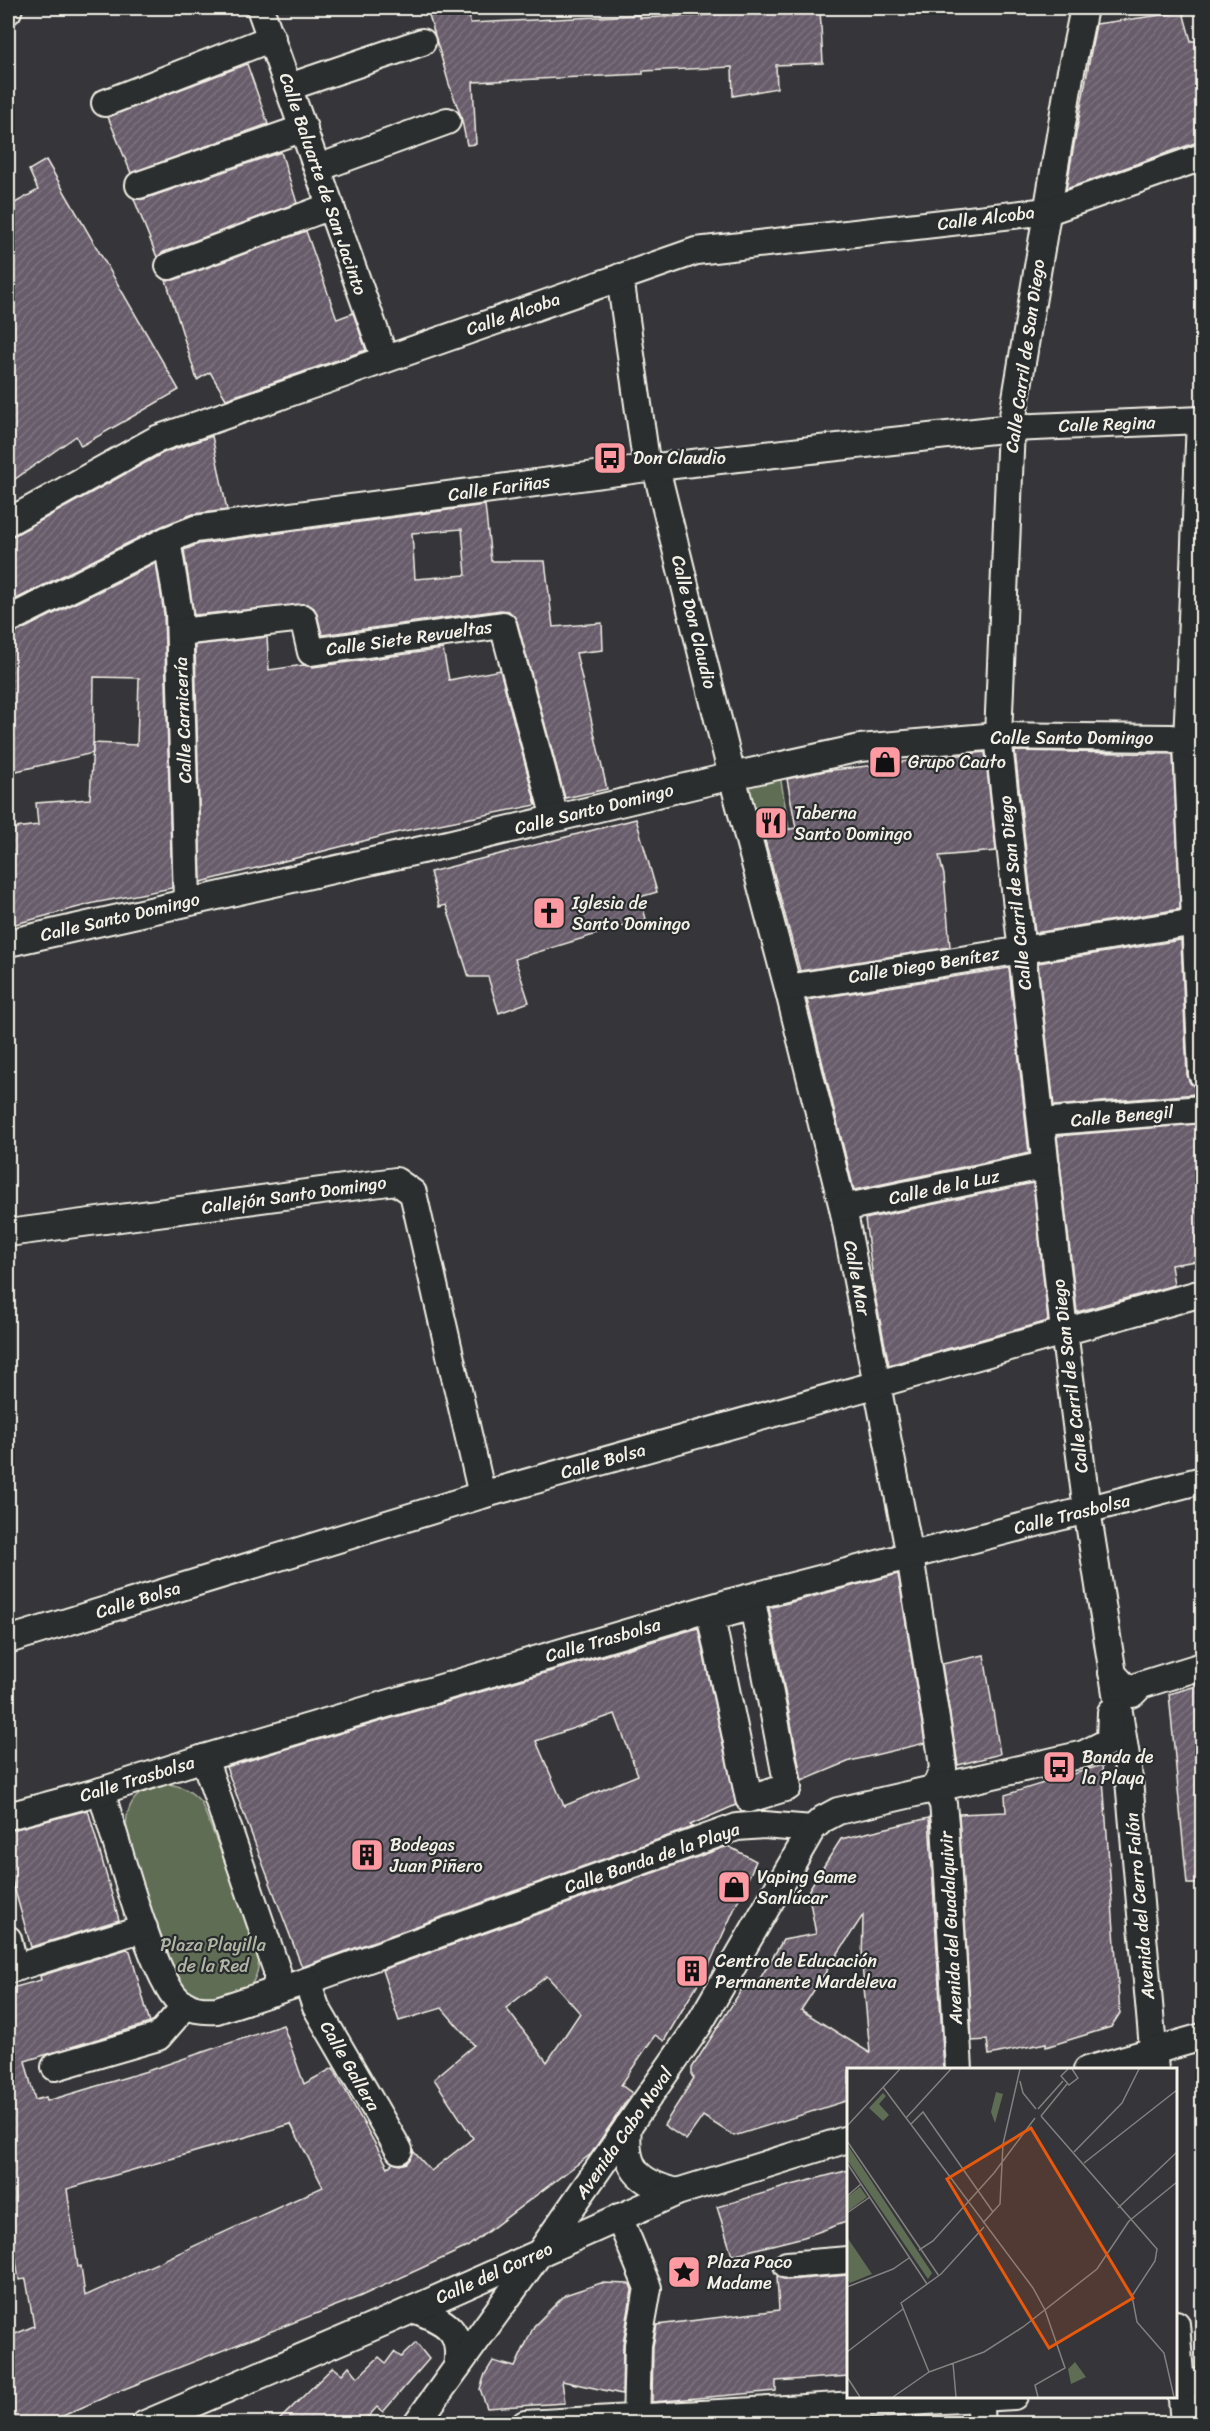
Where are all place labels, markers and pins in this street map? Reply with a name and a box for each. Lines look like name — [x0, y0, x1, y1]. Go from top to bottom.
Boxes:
bus stop icon: Don Claudio — [592, 440, 628, 476]
place label: Don Claudio — [633, 442, 726, 474]
shop icon: Grupo Cauto — [867, 744, 903, 780]
place label: Grupo Cauto — [908, 746, 1006, 778]
place label: Taberna Santo Domingo — [794, 797, 912, 850]
restaurant icon: Taberna Santo Domingo — [753, 805, 789, 841]
place label: Iglesia de Santo Domingo — [571, 887, 690, 940]
church icon: Iglesia de Santo Domingo — [531, 895, 567, 931]
place label: Banda de la Playa — [1082, 1741, 1154, 1794]
bus stop icon: Banda de la Playa — [1041, 1749, 1077, 1785]
place label: Bodegas Juan Piñero — [389, 1829, 483, 1882]
building icon: Bodegas Juan Piñero — [349, 1837, 385, 1873]
place label: Vaping Game Sanlúcar — [757, 1861, 857, 1914]
shop icon: Vaping Game Sanlúcar — [716, 1869, 752, 1905]
place label: Centro de Educación Permanente Mardeleva — [715, 1945, 897, 1998]
building icon: Centro de Educación Permanente Mardeleva — [674, 1953, 710, 1989]
place label: Plaza Paco Madame — [707, 2246, 792, 2299]
place icon: Plaza Paco Madame — [666, 2254, 702, 2290]

